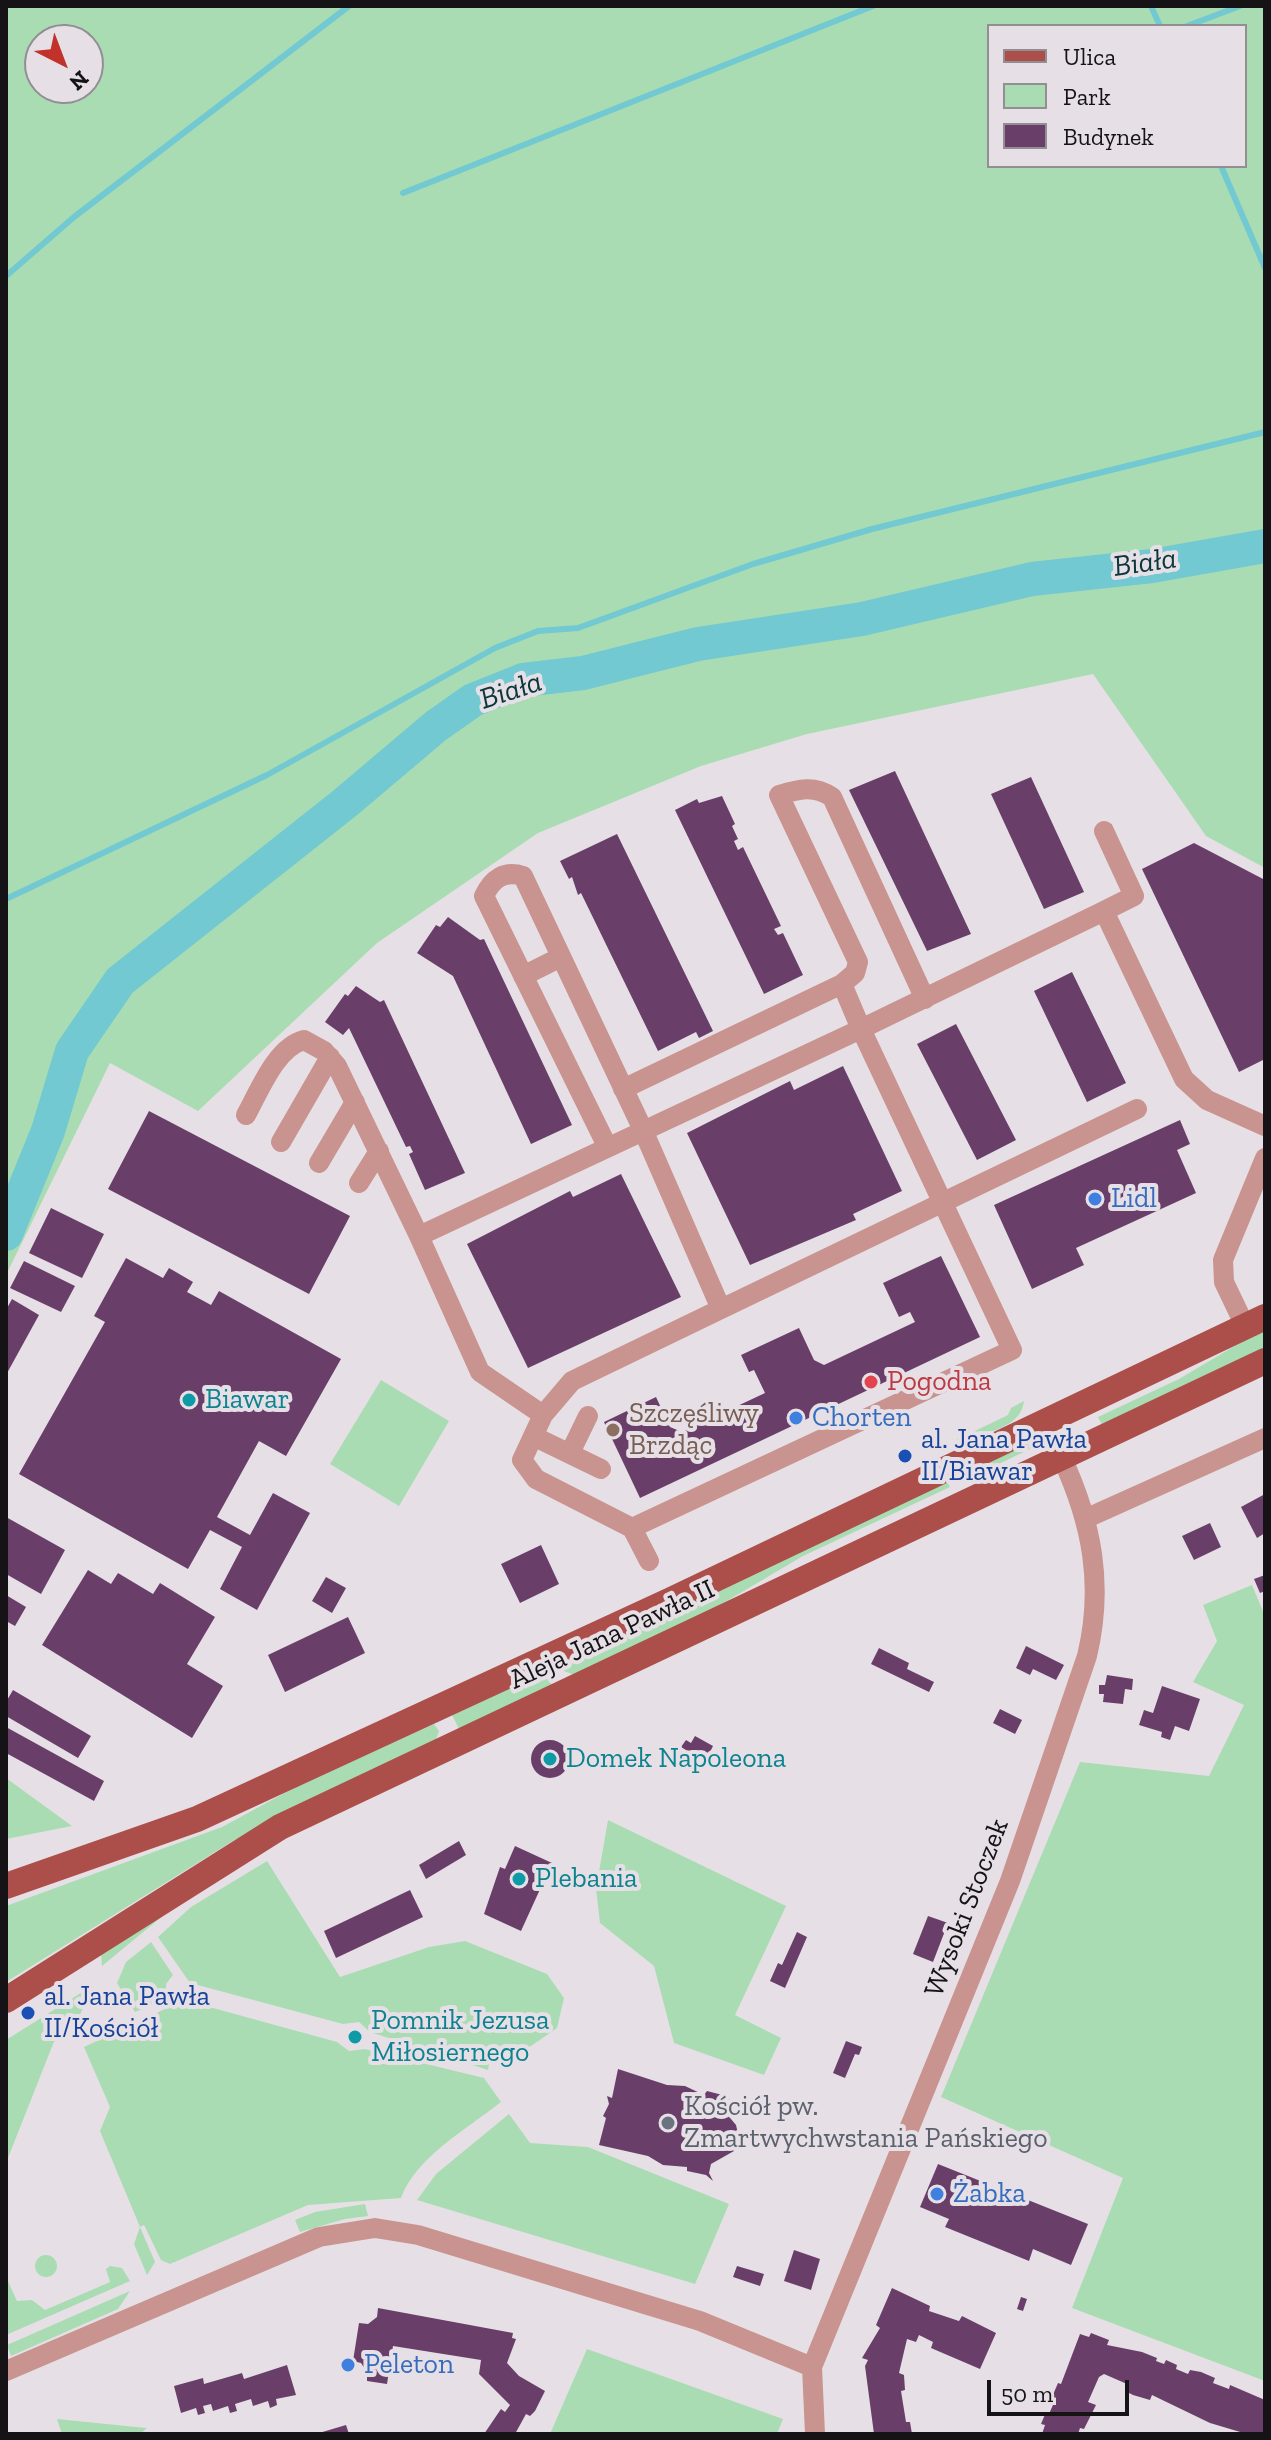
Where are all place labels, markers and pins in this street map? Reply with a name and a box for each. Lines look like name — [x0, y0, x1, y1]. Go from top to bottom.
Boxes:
place label: Lidl — [1111, 1182, 1157, 1216]
marker: Lidl — [1086, 1190, 1104, 1208]
place label: Pogodna — [887, 1365, 991, 1399]
marker: Pogodna — [862, 1373, 880, 1391]
place label: Biawar — [205, 1383, 289, 1417]
marker: Biawar — [180, 1391, 198, 1409]
place label: Szczęśliwy Brzdąc — [629, 1397, 759, 1463]
place label: Chorten — [812, 1401, 911, 1435]
marker: Chorten — [787, 1409, 805, 1427]
marker: Szczęśliwy Brzdąc — [604, 1421, 622, 1439]
place label: al. Jana Pawła II/Biawar — [921, 1423, 1087, 1489]
marker: al. Jana Pawła II/Biawar — [896, 1447, 914, 1465]
place label: Domek Napoleona — [566, 1742, 786, 1776]
marker: Domek Napoleona — [541, 1750, 559, 1768]
place label: Plebania — [535, 1862, 638, 1896]
marker: Plebania — [510, 1870, 528, 1888]
place label: al. Jana Pawła II/Kościół — [44, 1980, 210, 2046]
marker: al. Jana Pawła II/Kościół — [19, 2004, 37, 2022]
place label: Pomnik Jezusa Miłosiernego — [371, 2004, 549, 2070]
marker: Pomnik Jezusa Miłosiernego — [346, 2028, 364, 2046]
place label: Kościół pw. Zmartwychwstania Pańskiego — [684, 2090, 1048, 2156]
marker: Kościół pw. Zmartwychwstania Pańskiego — [659, 2114, 677, 2132]
place label: Żabka — [953, 2177, 1026, 2211]
marker: Żabka — [928, 2185, 946, 2203]
place label: Peleton — [364, 2348, 454, 2382]
marker: Peleton — [339, 2356, 357, 2374]

